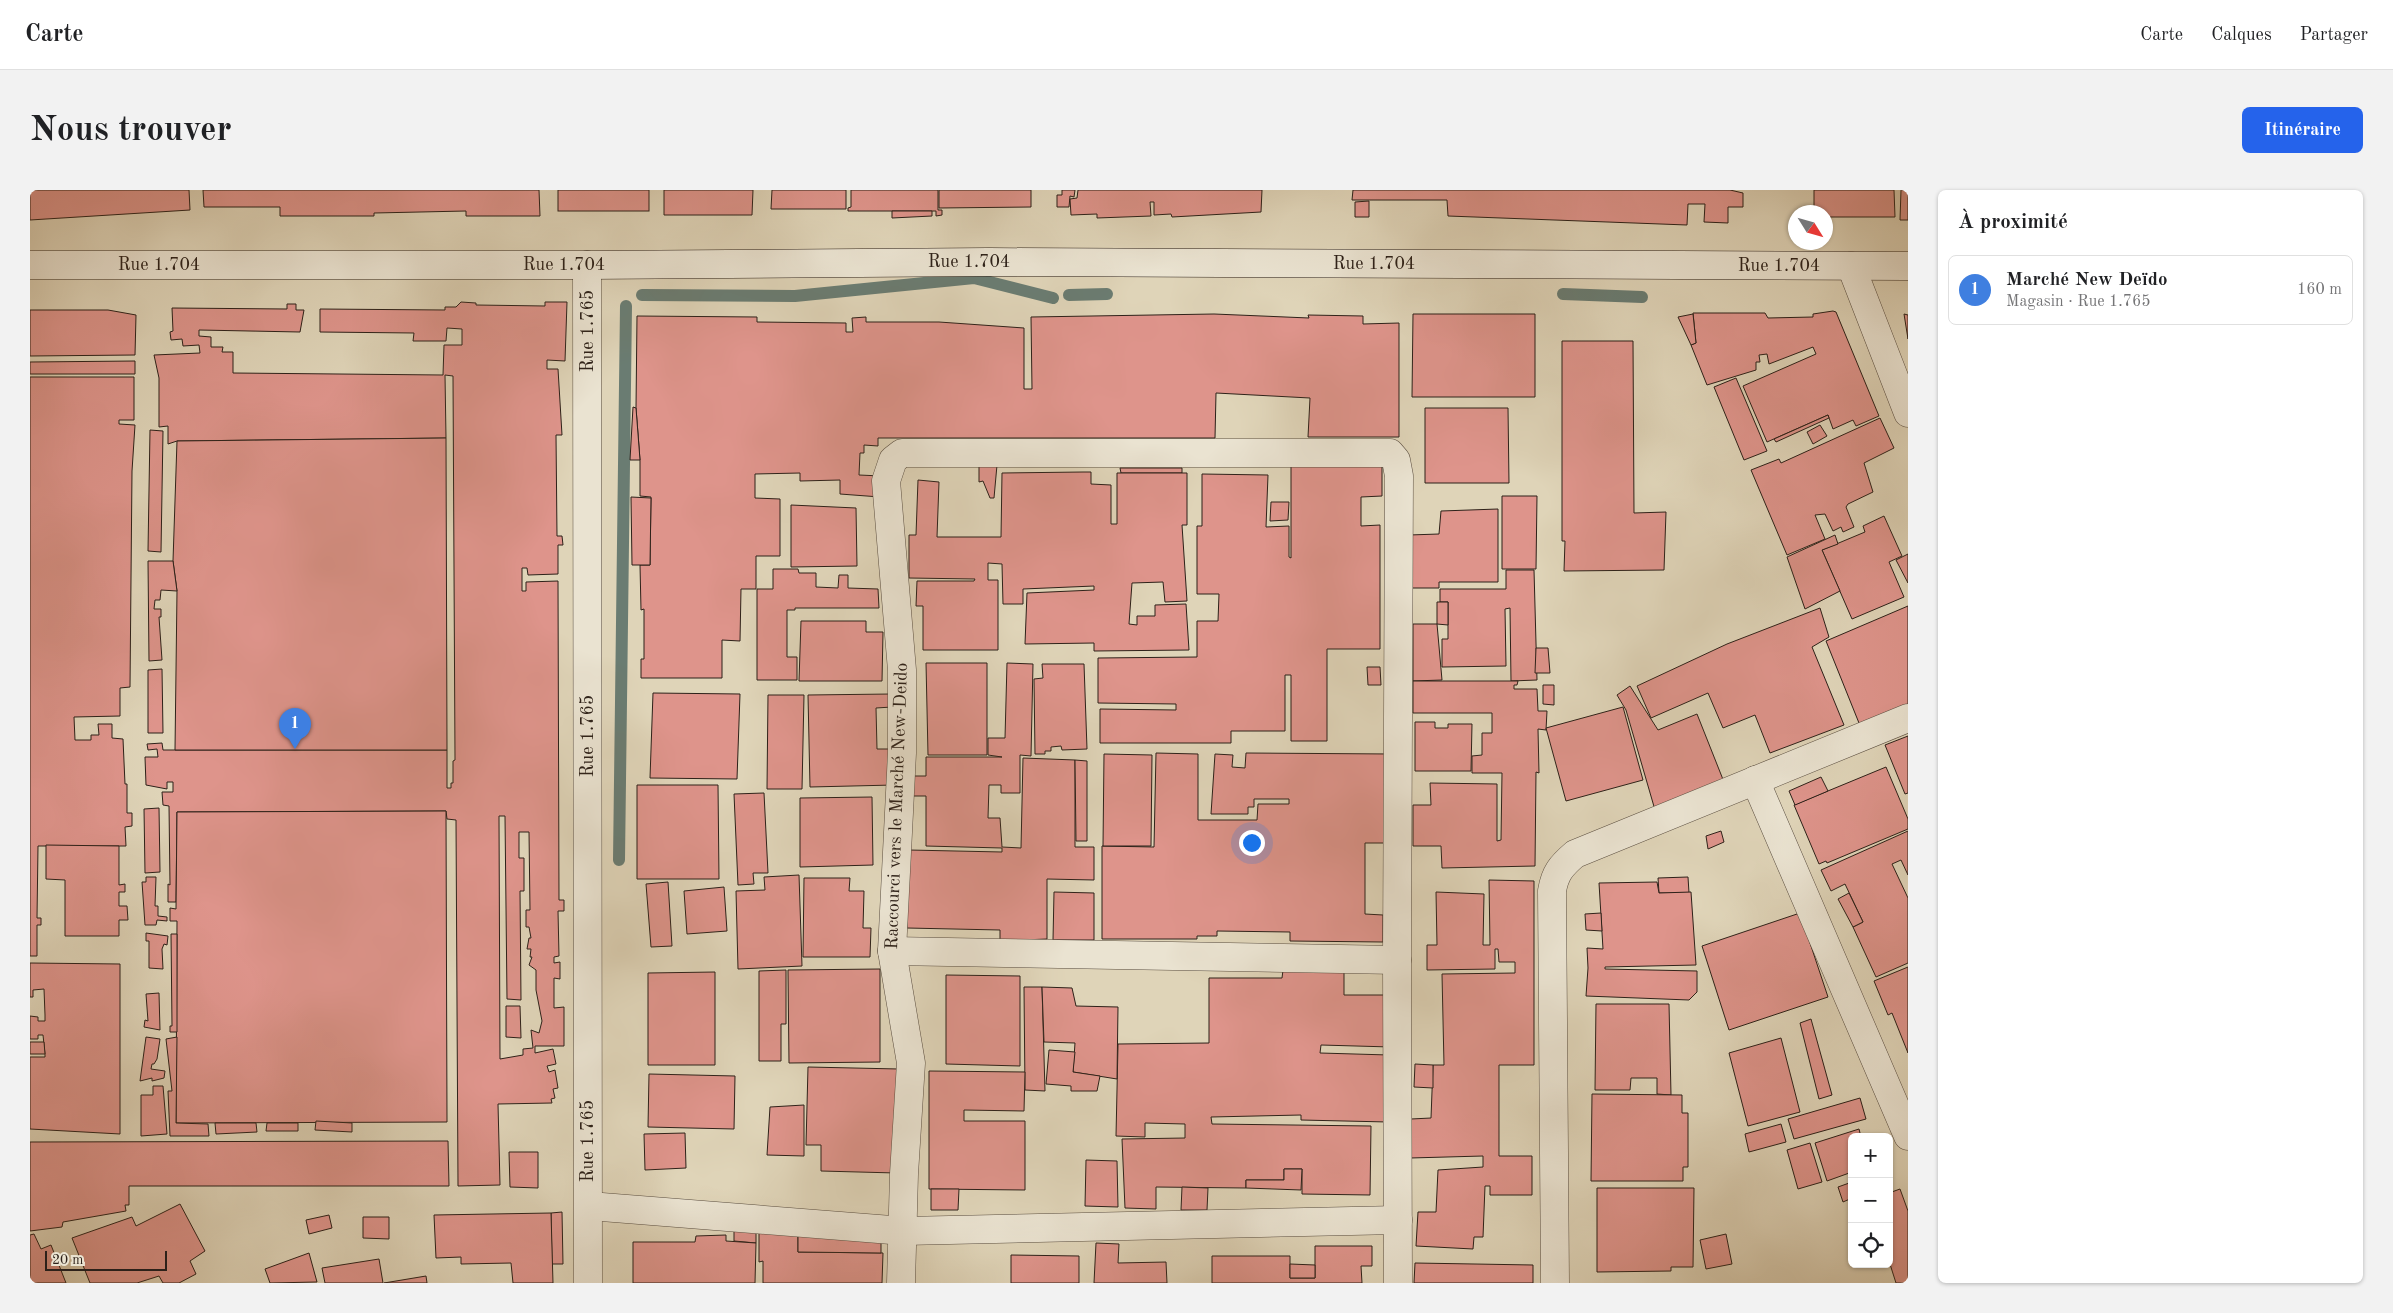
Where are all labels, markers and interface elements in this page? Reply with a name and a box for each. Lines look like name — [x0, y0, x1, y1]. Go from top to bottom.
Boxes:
text: Carte — [25, 23, 84, 47]
text: Carte — [2140, 26, 2183, 44]
text: Calques — [2211, 26, 2272, 44]
text: Partager — [2300, 26, 2368, 44]
button: Itinéraire — [2242, 107, 2363, 153]
text: Nous trouver — [30, 113, 232, 148]
north arrow — [1788, 205, 1833, 250]
text: À proximité — [1958, 212, 2068, 233]
street label: Rue 1.704 — [928, 253, 1010, 271]
street label: Rue 1.704 — [1333, 255, 1415, 273]
street label: Rue 1.704 — [118, 256, 200, 274]
street label: Rue 1.704 — [523, 256, 605, 274]
street label: Rue 1.704 — [1738, 257, 1820, 275]
text: Marché New Deïdo — [2006, 271, 2168, 290]
text: 1 — [1970, 282, 1980, 298]
text: 160 m — [2297, 282, 2342, 298]
street label: Rue 1.765 — [579, 290, 597, 372]
text: Magasin · Rue 1.765 — [2006, 294, 2151, 310]
street label: Raccourci vers le Marché New-Deido — [883, 662, 911, 950]
street label: Rue 1.765 — [579, 695, 597, 777]
pin: 1 — [279, 708, 311, 749]
your location — [1239, 830, 1265, 856]
street label: Rue 1.765 — [579, 1100, 597, 1182]
map controls — [1848, 1133, 1893, 1268]
button: + — [1848, 1133, 1893, 1178]
button: − — [1848, 1178, 1893, 1223]
button: locate — [1848, 1223, 1893, 1268]
scale bar — [45, 1248, 168, 1271]
text: 20 m — [52, 1253, 83, 1267]

